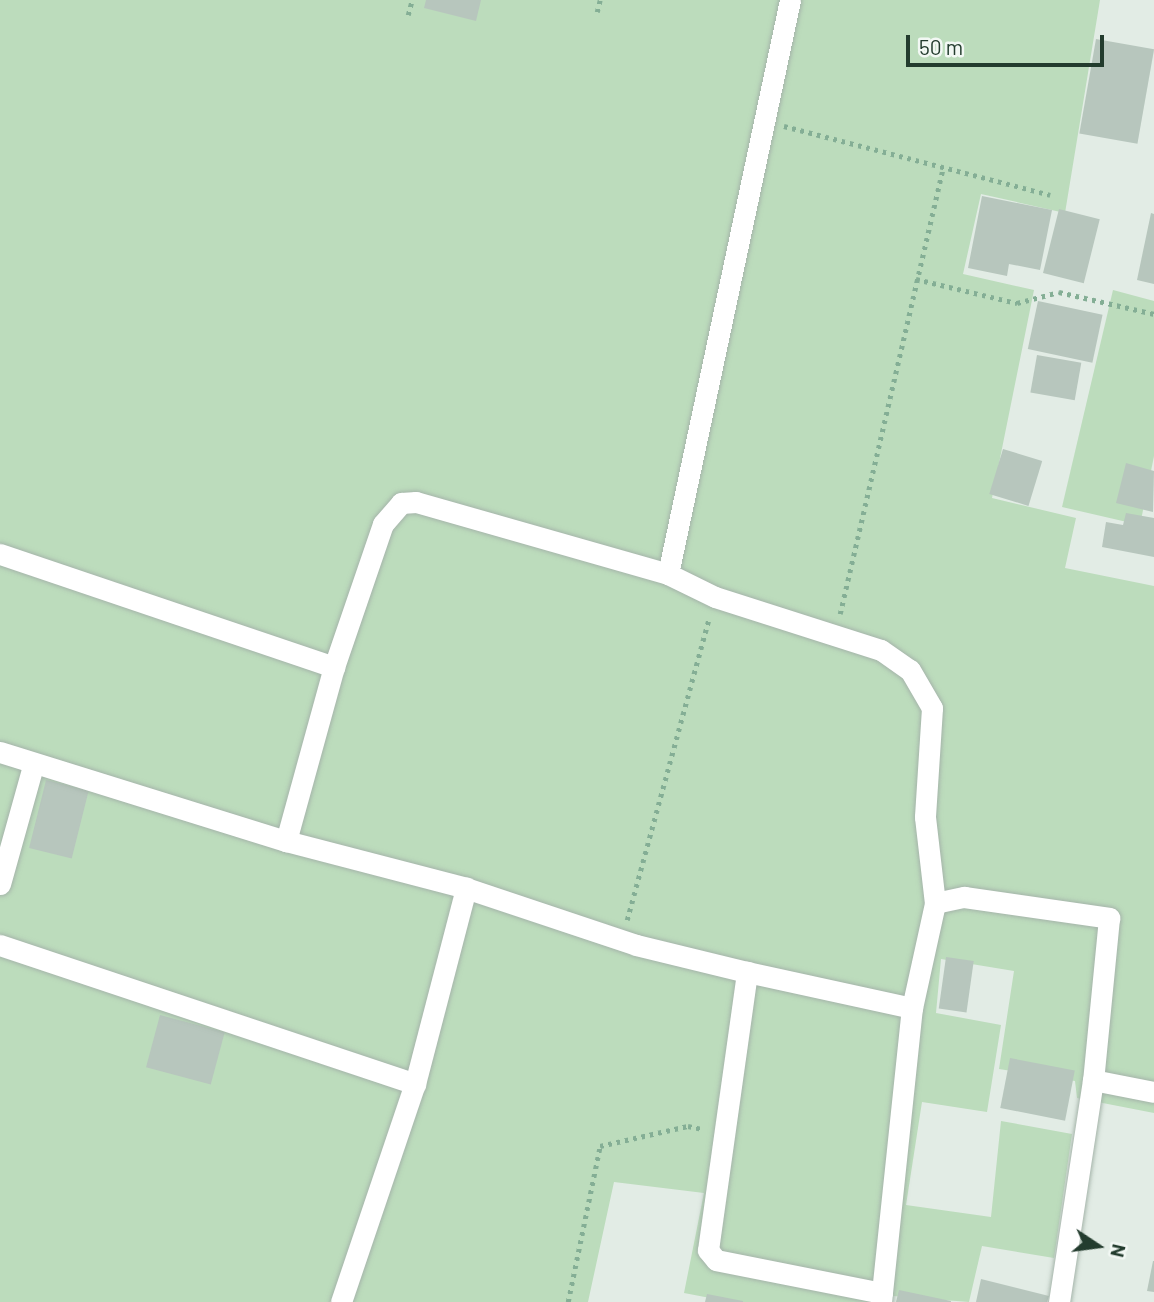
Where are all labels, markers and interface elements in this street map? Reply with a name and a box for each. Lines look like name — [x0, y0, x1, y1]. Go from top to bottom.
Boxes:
scale bar — [909, 21, 1107, 65]
text: 50 m — [919, 34, 963, 59]
north arrow — [1063, 1211, 1133, 1281]
text: N — [1106, 1242, 1132, 1260]

